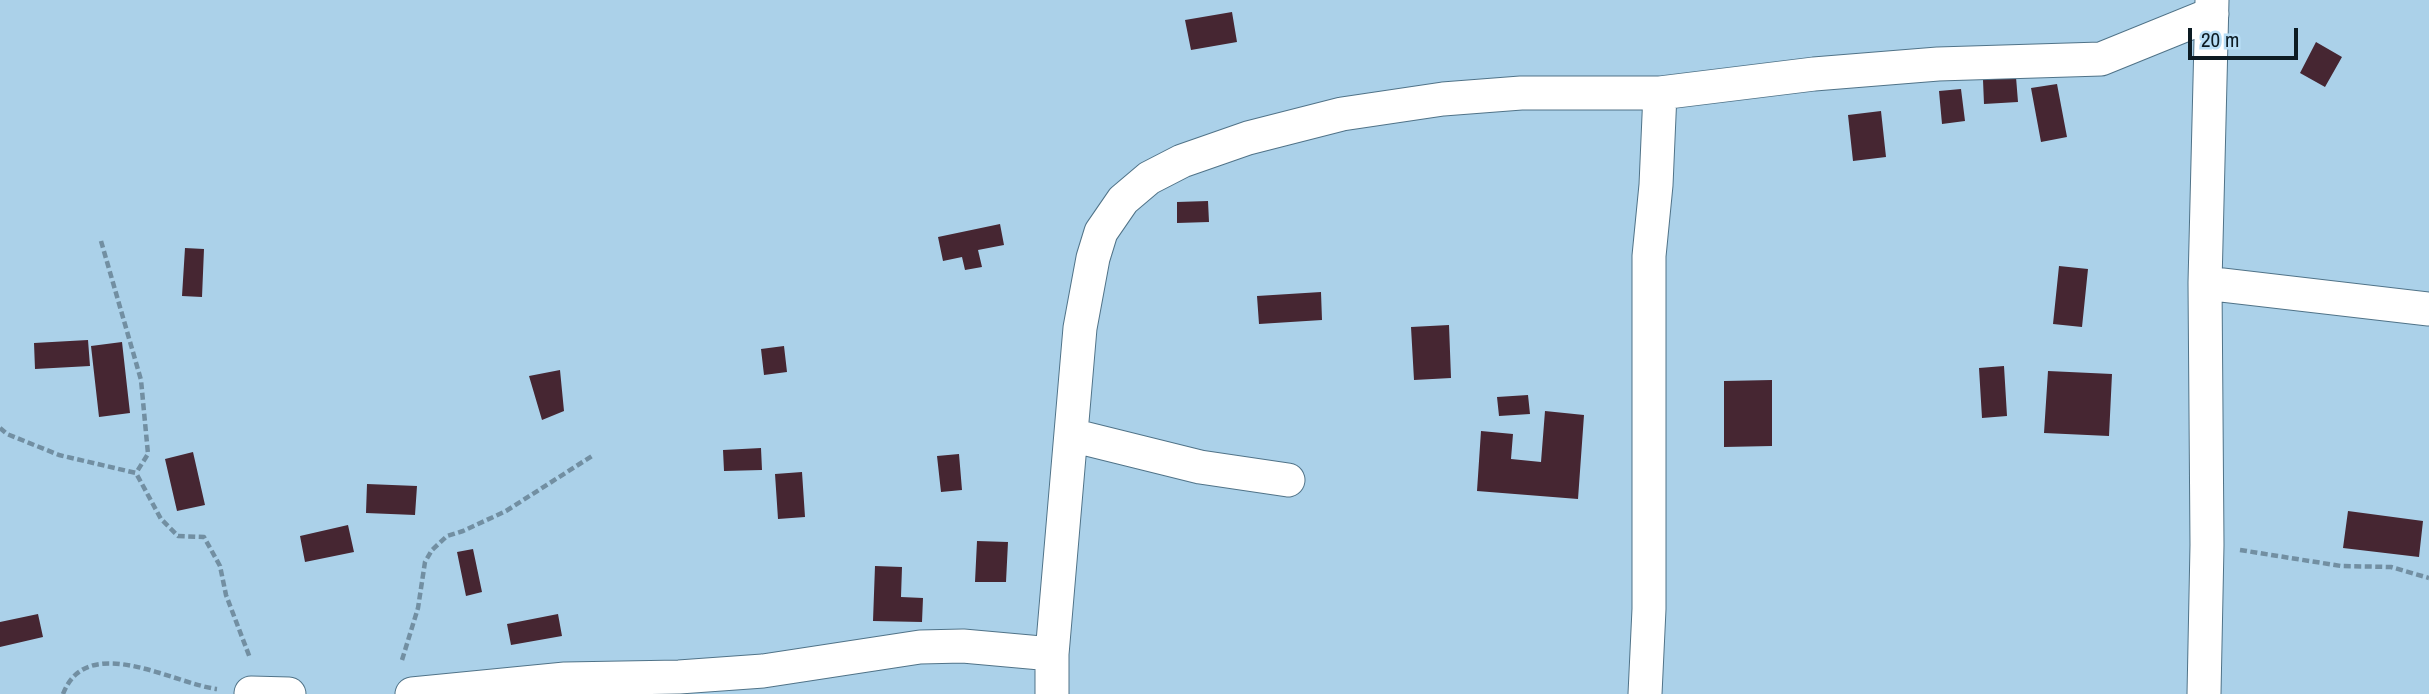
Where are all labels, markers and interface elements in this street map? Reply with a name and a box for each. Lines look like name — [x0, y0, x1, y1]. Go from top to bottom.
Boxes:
scale bar — [2191, 14, 2301, 58]
text: 20 m — [2201, 25, 2239, 54]

